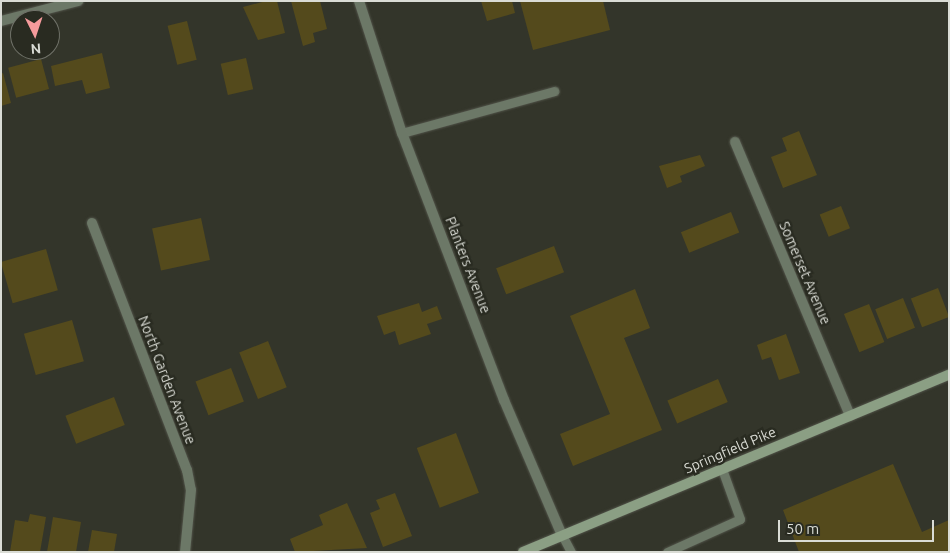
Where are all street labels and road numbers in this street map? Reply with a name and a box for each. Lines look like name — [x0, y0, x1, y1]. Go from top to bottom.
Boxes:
street label: Planters Avenue — [442, 214, 494, 316]
street label: Somerset Avenue — [776, 219, 834, 327]
street label: North Garden Avenue — [135, 313, 199, 447]
street label: Springfield Pike — [682, 423, 778, 477]

